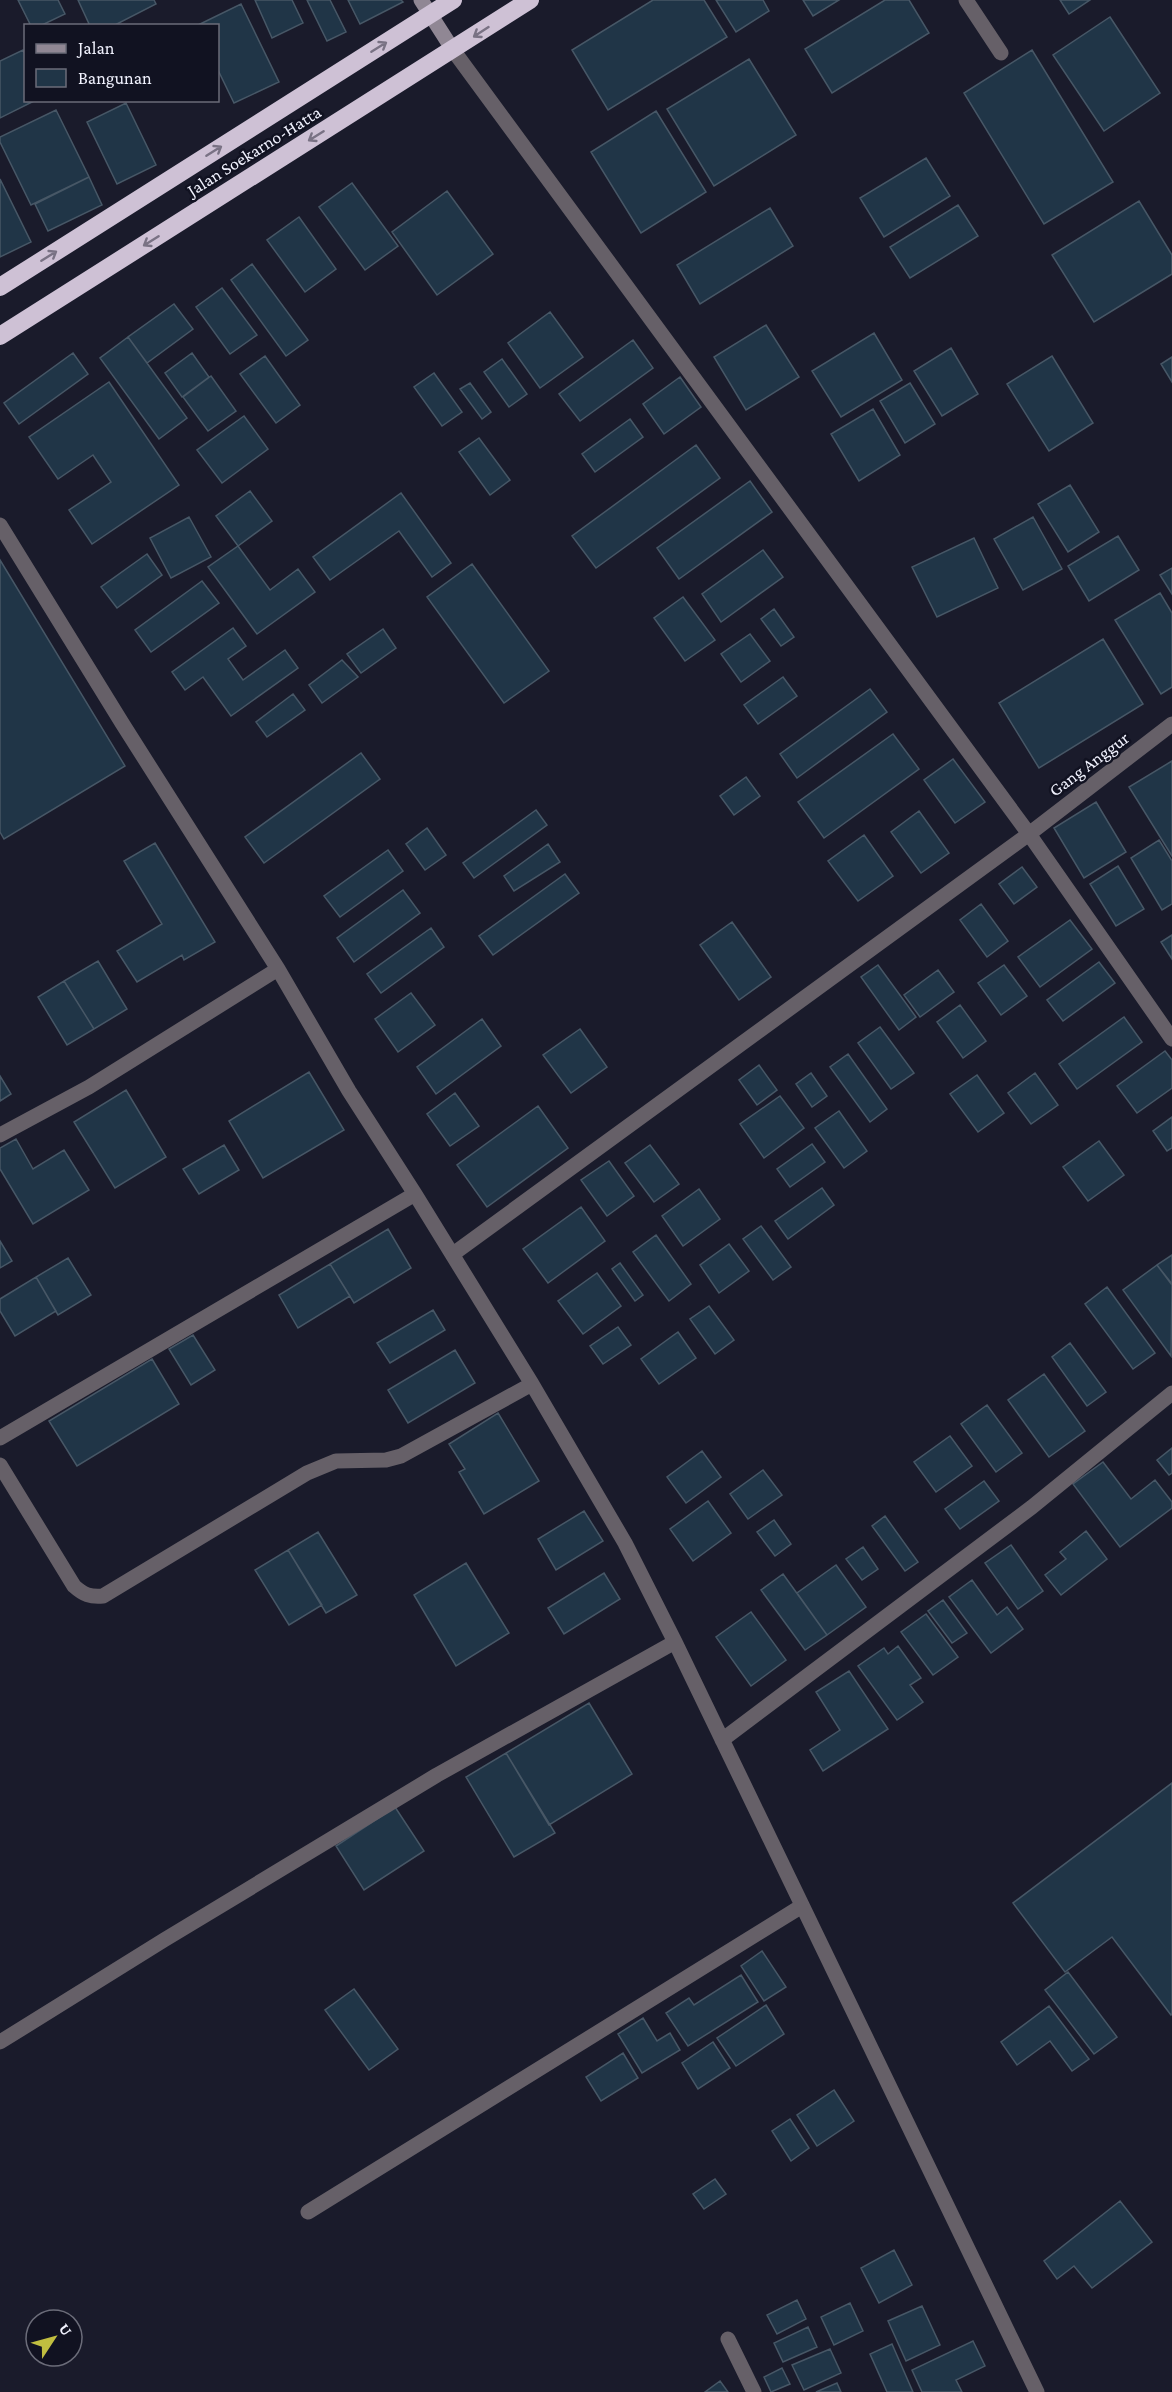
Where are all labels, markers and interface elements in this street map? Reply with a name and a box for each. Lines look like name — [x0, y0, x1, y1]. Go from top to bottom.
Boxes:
legend — [24, 24, 219, 102]
one-way arrow — [473, 26, 489, 38]
text: Jalan — [76, 38, 115, 58]
one-way arrow — [370, 41, 387, 53]
text: Bangunan — [78, 68, 152, 88]
street label: Jalan Soekarno-Hatta — [182, 102, 325, 201]
one-way arrow — [308, 131, 325, 143]
one-way arrow — [205, 145, 222, 157]
one-way arrow — [143, 235, 160, 247]
one-way arrow — [41, 249, 58, 262]
street label: Gang Anggur — [1045, 727, 1133, 800]
north arrow — [24, 2308, 84, 2368]
text: U — [56, 2320, 76, 2339]

